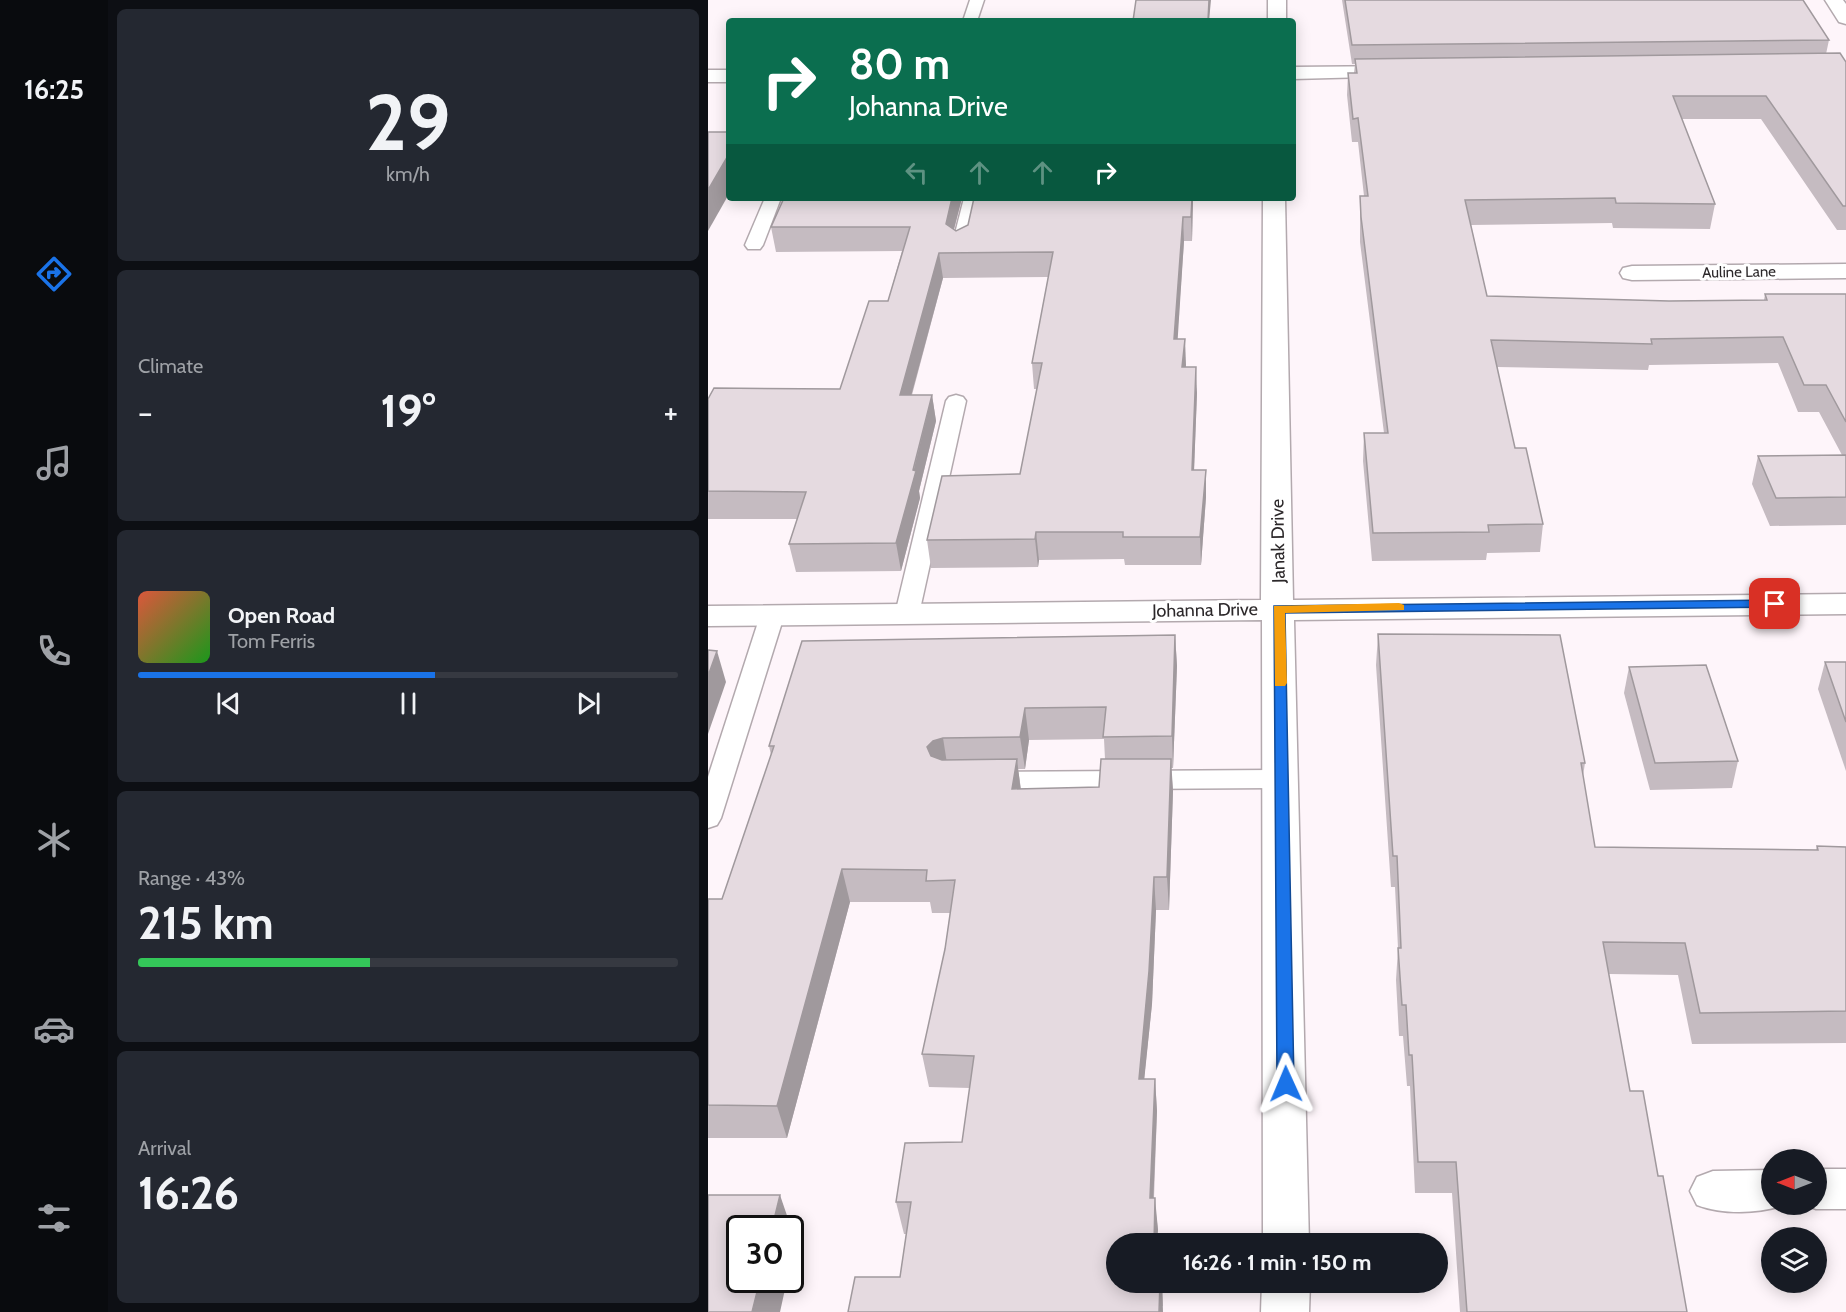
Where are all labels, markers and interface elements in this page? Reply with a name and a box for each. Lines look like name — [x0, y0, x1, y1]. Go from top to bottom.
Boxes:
text: 80 m — [849, 38, 950, 90]
icon: right — [750, 42, 828, 120]
text: 16:25 — [24, 73, 84, 106]
text: 29 — [365, 75, 451, 170]
text: Johanna Drive — [849, 90, 1008, 123]
icon: left — [900, 156, 933, 189]
icon: ahead — [963, 156, 996, 189]
icon: ahead — [1026, 156, 1059, 189]
icon: right — [1089, 156, 1122, 189]
text: km/h — [386, 162, 430, 186]
icon: directions — [33, 253, 75, 295]
street label: Auline Lane — [1702, 262, 1776, 282]
text: Climate — [138, 354, 203, 378]
text: 19° — [381, 384, 435, 438]
text: − — [138, 392, 153, 432]
text: + — [663, 392, 678, 432]
icon: music — [33, 442, 75, 484]
street label: Janak Drive — [1266, 499, 1290, 584]
pin — [1749, 578, 1800, 629]
icon: arrive — [1758, 587, 1791, 620]
street label: Johanna Drive — [1151, 598, 1258, 622]
text: Open Road — [228, 602, 335, 629]
text: Tom Ferris — [228, 629, 315, 653]
icon: phone — [33, 630, 75, 672]
icon: previous — [212, 687, 245, 720]
icon: pause — [392, 687, 425, 720]
icon: next — [572, 687, 605, 720]
icon: climate — [33, 819, 75, 861]
text: Range · 43% — [138, 866, 245, 890]
text: 215 km — [138, 896, 274, 950]
icon: car — [33, 1008, 75, 1050]
position arrow — [1254, 1052, 1318, 1116]
text: Arrival — [138, 1136, 191, 1160]
north arrow — [1761, 1149, 1827, 1215]
map controls — [1761, 1149, 1827, 1293]
text: 16:26 — [138, 1166, 239, 1220]
icon: filters — [33, 1197, 75, 1239]
speed limit sign: 30 — [726, 1215, 804, 1293]
button: layers — [1761, 1227, 1827, 1293]
text: 16:26 · 1 min · 150 m — [1183, 1249, 1371, 1276]

